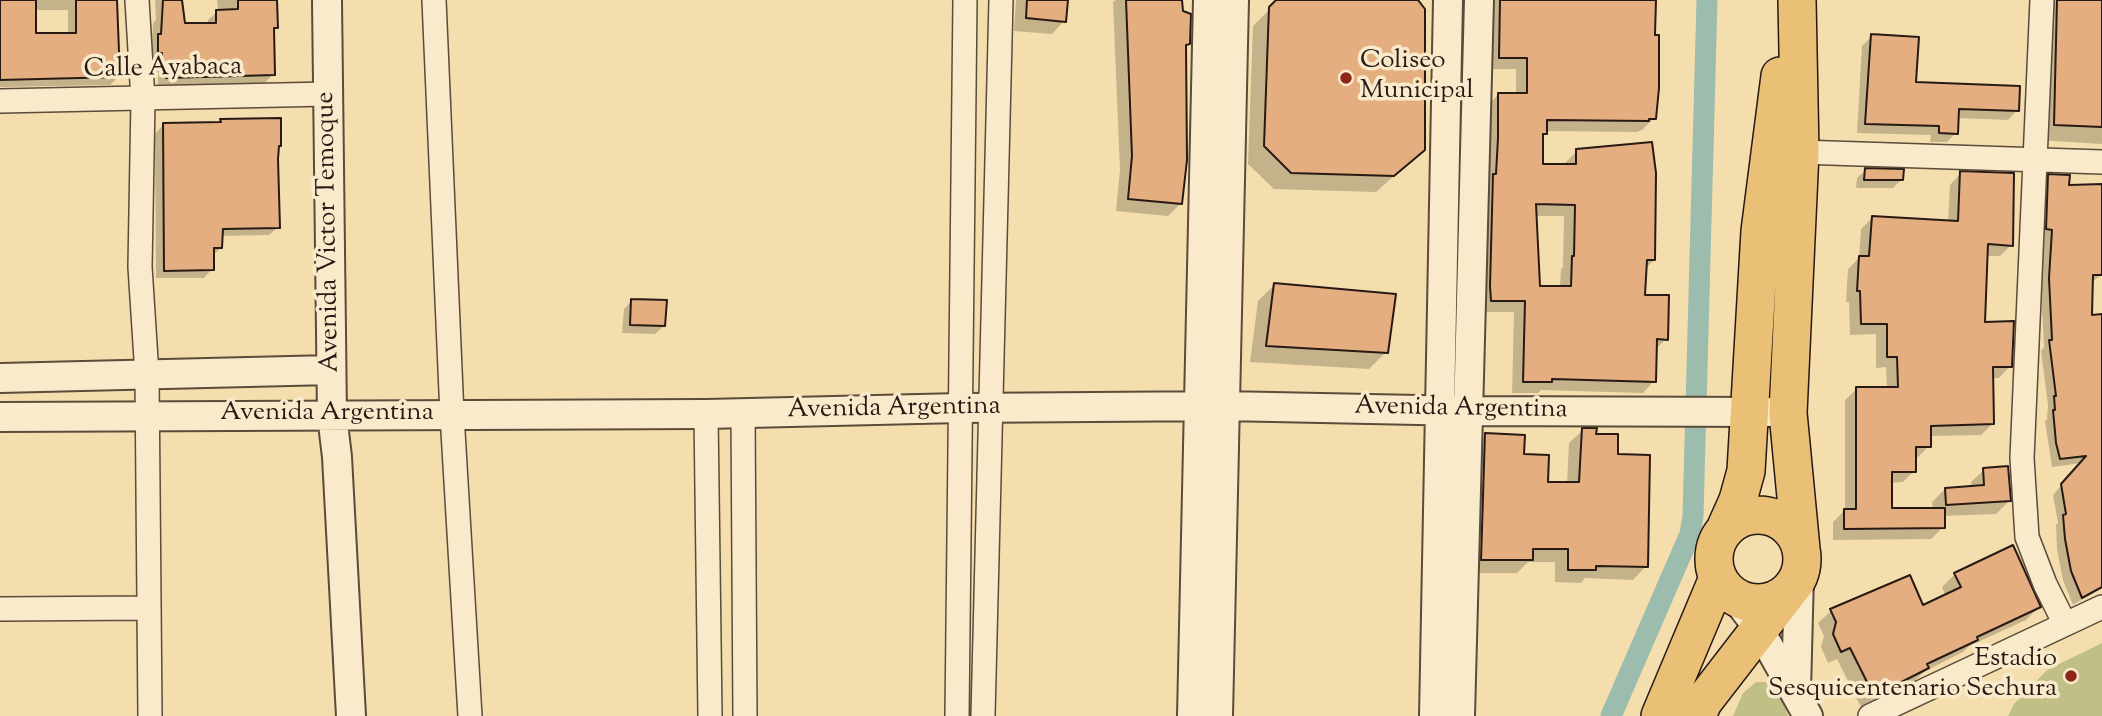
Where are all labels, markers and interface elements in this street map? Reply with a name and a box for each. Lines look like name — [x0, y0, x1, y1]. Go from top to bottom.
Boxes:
place label: Coliseo Municipal — [1360, 47, 1474, 108]
street label: Calle Ayabaca — [84, 53, 242, 87]
marker: Coliseo Municipal — [1338, 70, 1354, 86]
street label: Avenida Victor Temoque — [312, 91, 348, 373]
street label: Avenida Argentina — [787, 393, 1001, 427]
street label: Avenida Argentina — [1354, 393, 1568, 427]
street label: Avenida Argentina — [220, 399, 434, 431]
place label: Estadio Sesquicentenario Sechura — [1768, 645, 2057, 706]
marker: Estadio Sesquicentenario Sechura — [2063, 668, 2079, 684]

